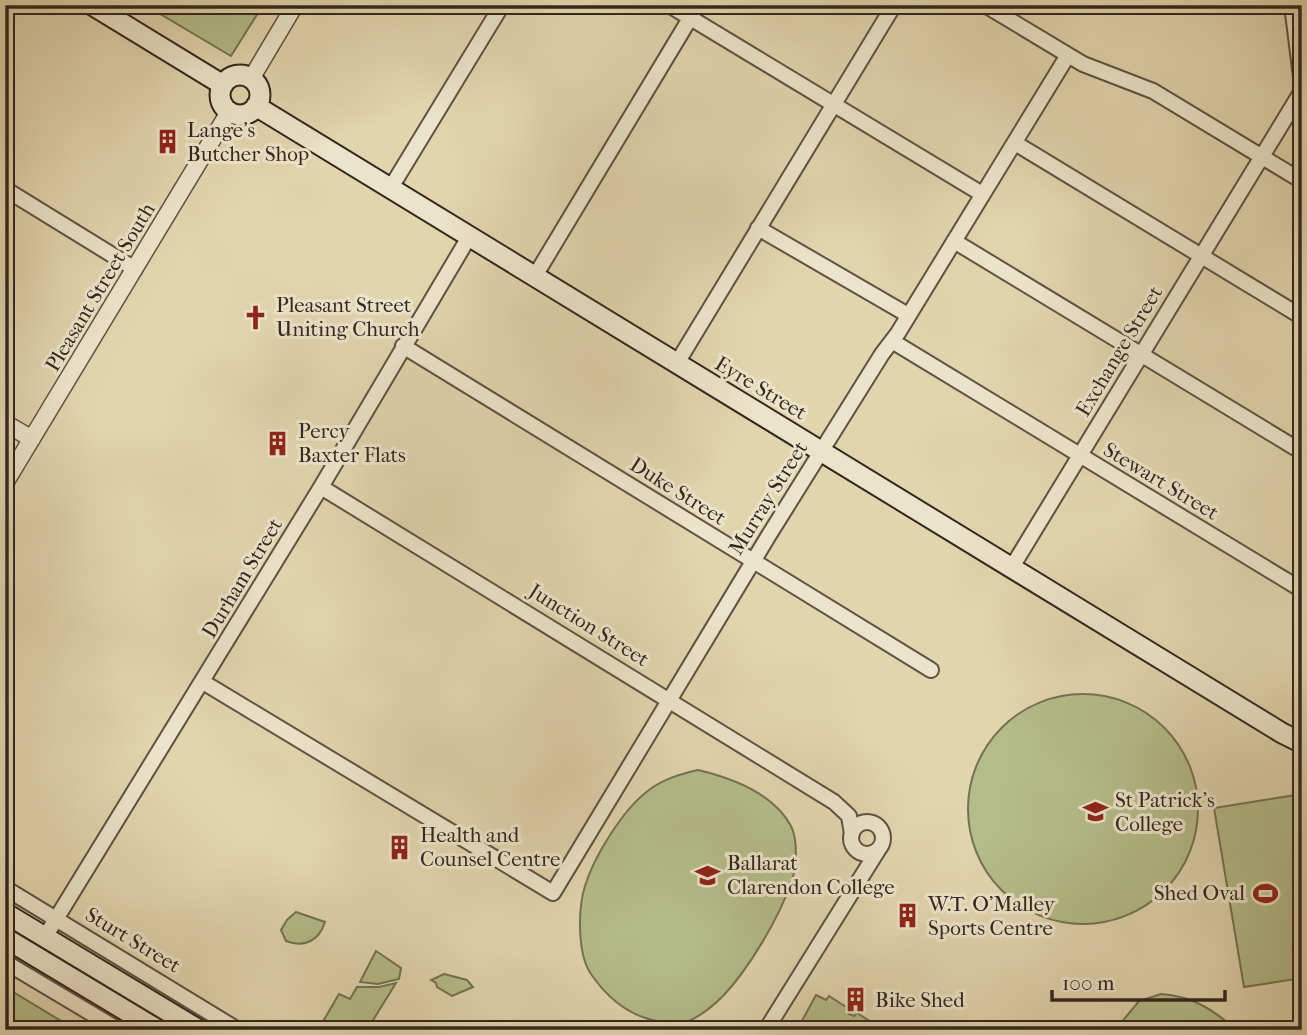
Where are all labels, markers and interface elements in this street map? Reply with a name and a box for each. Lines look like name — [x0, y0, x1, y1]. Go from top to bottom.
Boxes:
place label: Lange's Butcher Shop — [187, 118, 309, 166]
building icon: Lange's Butcher Shop — [153, 128, 181, 156]
street label: Pleasant Street South — [40, 198, 160, 376]
street label: Exchange Street — [1071, 281, 1168, 421]
place label: Pleasant Street Uniting Church — [276, 293, 420, 341]
church icon: Pleasant Street Uniting Church — [242, 303, 270, 331]
street label: Eyre Street — [711, 351, 812, 425]
place label: Percy Baxter Flats — [298, 419, 406, 467]
building icon: Percy Baxter Flats — [264, 429, 292, 457]
street label: Murray Street — [724, 436, 813, 559]
street label: Stewart Street — [1099, 437, 1223, 525]
street label: Duke Street — [626, 452, 731, 530]
street label: Durham Street — [197, 513, 287, 642]
street label: Junction Street — [523, 577, 654, 672]
place label: St Patrick's College — [1115, 788, 1215, 836]
school or university icon: St Patrick's College — [1081, 798, 1109, 826]
place label: Health and Counsel Centre — [420, 823, 560, 871]
building icon: Health and Counsel Centre — [386, 833, 414, 861]
place label: Ballarat Clarendon College — [727, 851, 895, 899]
school or university icon: Ballarat Clarendon College — [693, 861, 721, 889]
sports icon: Shed Oval — [1251, 879, 1279, 907]
place label: Shed Oval — [1154, 881, 1245, 905]
place label: W.T. O'Malley Sports Centre — [927, 892, 1056, 940]
street label: Sturt Street — [81, 902, 185, 978]
building icon: W.T. O'Malley Sports Centre — [894, 902, 922, 930]
scale bar — [1052, 958, 1225, 1002]
text: 100 m — [1062, 971, 1115, 995]
building icon: Bike Shed — [841, 986, 869, 1014]
place label: Bike Shed — [875, 988, 965, 1012]

